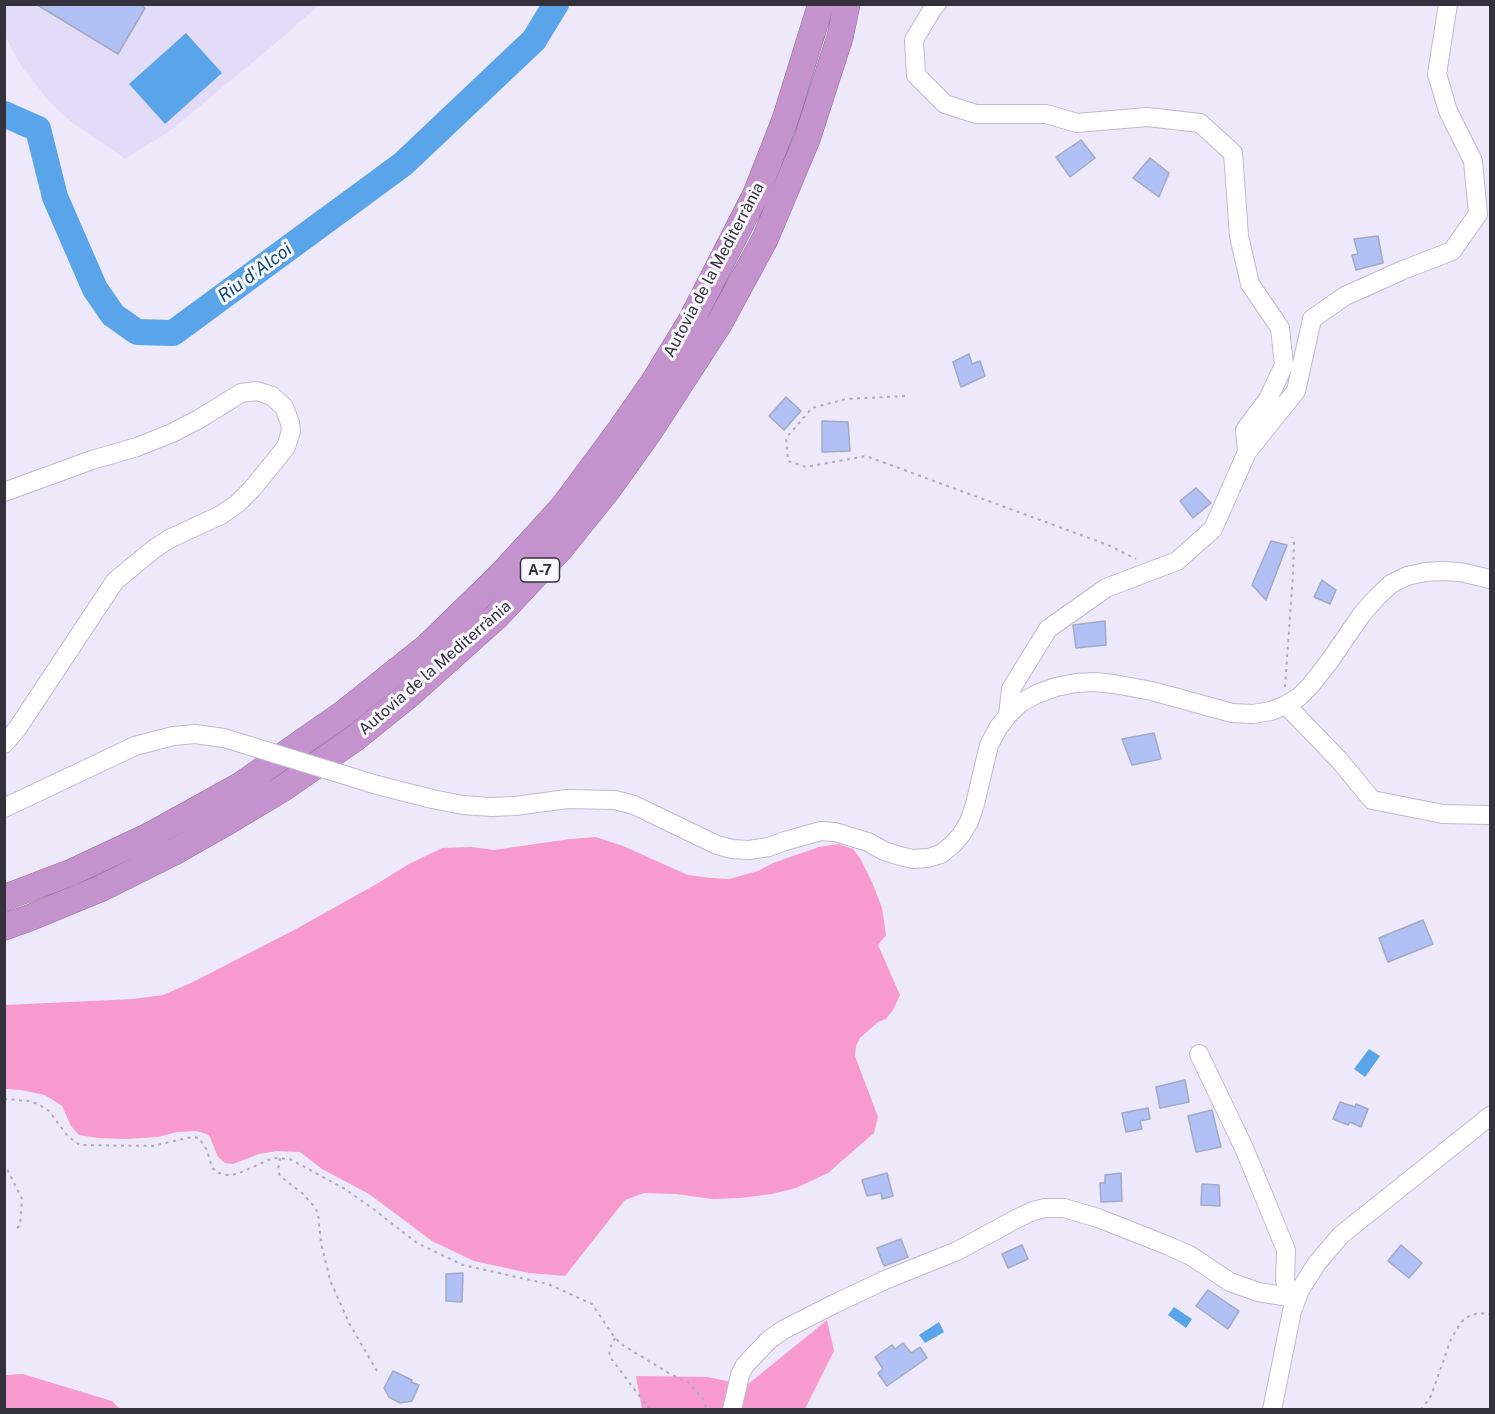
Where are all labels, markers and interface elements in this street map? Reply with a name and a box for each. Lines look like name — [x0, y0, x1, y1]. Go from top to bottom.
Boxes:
street label: Autovia de la Mediterrània — [660, 179, 768, 361]
water label: Riu d'Alcoi — [214, 239, 296, 307]
road number: A-7 — [520, 558, 560, 582]
street label: Autovia de la Mediterrània — [355, 597, 515, 739]

